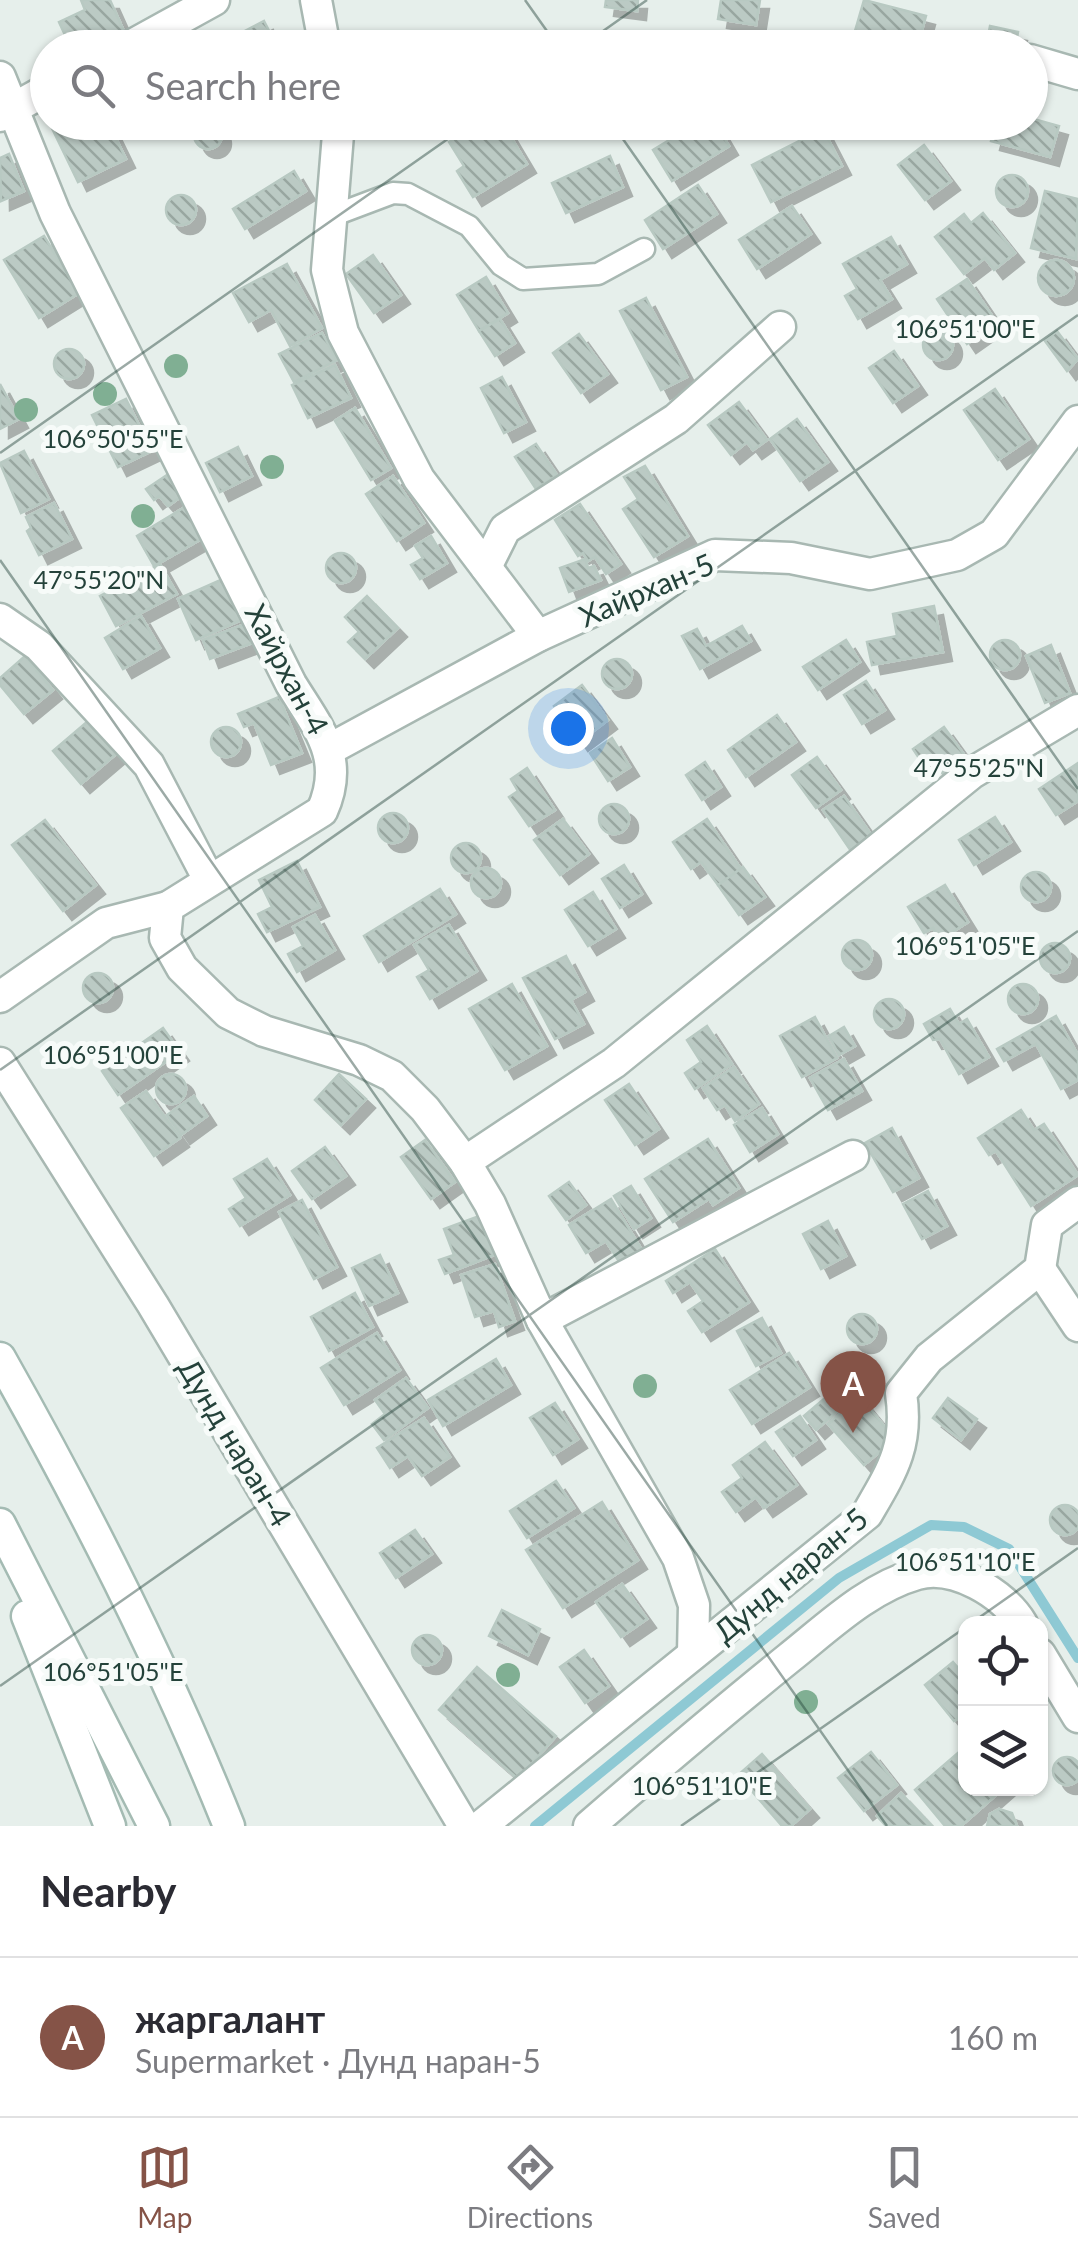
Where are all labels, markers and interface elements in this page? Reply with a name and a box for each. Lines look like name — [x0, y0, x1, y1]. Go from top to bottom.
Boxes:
search box — [30, 30, 1048, 140]
icon: search — [65, 58, 120, 113]
text: Search here — [145, 62, 341, 108]
text: 106°51'00"E — [895, 313, 1035, 343]
text: 106°50'55"E — [43, 423, 183, 453]
street label: Хайрхан-5 — [573, 545, 719, 633]
text: 47°55'20"N — [34, 564, 164, 594]
street label: Хайрхан-4 — [239, 597, 337, 741]
your location — [543, 703, 594, 754]
text: 47°55'25"N — [914, 752, 1044, 782]
text: 106°51'05"E — [895, 930, 1035, 960]
text: 106°51'00"E — [43, 1039, 183, 1069]
pin: A — [820, 1350, 886, 1433]
street label: Дунд наран-4 — [172, 1351, 300, 1533]
street label: Дунд наран-5 — [706, 1499, 874, 1649]
text: 106°51'10"E — [895, 1546, 1035, 1576]
map controls — [958, 1616, 1048, 1796]
button: locate — [958, 1616, 1048, 1706]
text: 106°51'05"E — [43, 1656, 183, 1686]
button: layers — [958, 1706, 1048, 1796]
text: 106°51'10"E — [632, 1770, 772, 1800]
text: Nearby — [40, 1866, 177, 1916]
text: жаргалант — [135, 1995, 325, 2041]
text: A — [61, 2018, 84, 2057]
text: 160 m — [948, 2018, 1038, 2057]
text: Supermarket · Дунд наран-5 — [135, 2041, 541, 2080]
tab: Map — [137, 2140, 192, 2234]
tab: Directions — [467, 2140, 593, 2234]
tab: Saved — [868, 2140, 941, 2234]

